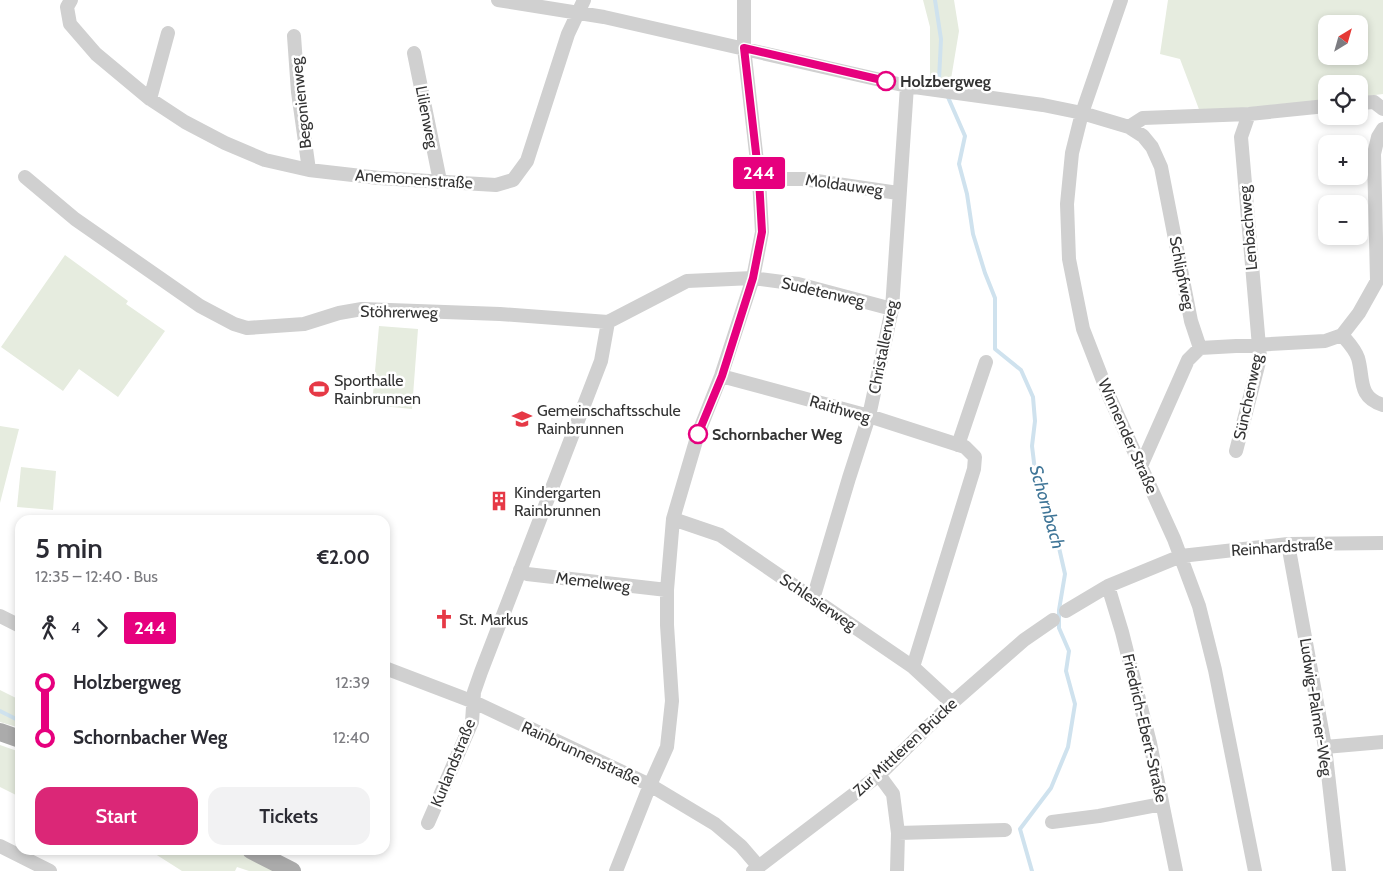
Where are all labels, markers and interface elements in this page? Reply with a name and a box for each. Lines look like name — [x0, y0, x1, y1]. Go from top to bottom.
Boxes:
north arrow — [1318, 15, 1368, 65]
map controls — [1318, 15, 1368, 245]
street label: Begonienweg — [287, 55, 315, 150]
marker: Holzbergweg — [876, 71, 896, 91]
place label: Holzbergweg — [900, 72, 991, 91]
button: locate — [1318, 75, 1368, 125]
street label: Lilienweg — [412, 84, 443, 151]
button: + — [1318, 135, 1368, 185]
line badge: 244 — [730, 157, 788, 189]
text: 244 — [743, 162, 775, 184]
street label: Anemonenstraße — [355, 165, 473, 193]
street label: Moldauweg — [804, 170, 885, 200]
street label: Lenbachweg — [1235, 184, 1261, 271]
button: − — [1318, 195, 1368, 245]
street label: Schlipfweg — [1166, 235, 1199, 312]
street label: Sudetenweg — [780, 273, 867, 311]
street label: Christallerweg — [865, 298, 902, 395]
street label: Stöhrerweg — [360, 302, 439, 322]
street label: Sünchenweg — [1230, 351, 1267, 442]
place label: Sporthalle Rainbrunnen — [334, 371, 421, 408]
street label: Winnender Straße — [1094, 376, 1162, 496]
sports icon: Sporthalle Rainbrunnen — [308, 378, 330, 400]
street label: Raithweg — [807, 391, 874, 427]
place label: Gemeinschaftsschule Rainbrunnen — [537, 401, 681, 438]
school or university icon: Gemeinschaftsschule Rainbrunnen — [511, 408, 533, 430]
marker: Schornbacher Weg — [688, 424, 708, 444]
place label: Schornbacher Weg — [712, 425, 842, 444]
water label: Schornbach — [1025, 463, 1069, 551]
place label: Kindergarten Rainbrunnen — [514, 483, 601, 520]
building icon: Kindergarten Rainbrunnen — [488, 490, 510, 512]
text: 5 min — [35, 531, 103, 565]
street label: Reinhardstraße — [1230, 534, 1334, 560]
text: €2.00 — [317, 546, 370, 569]
text: 12:35 – 12:40 · Bus — [35, 567, 158, 586]
street label: Memelweg — [555, 568, 632, 596]
street label: Schlesierweg — [776, 569, 861, 635]
church icon: St. Markus — [433, 608, 455, 630]
place label: St. Markus — [459, 610, 529, 629]
icon: walk — [35, 614, 63, 642]
icon: forward — [88, 614, 116, 642]
text: 244 — [134, 617, 166, 639]
text: 4 — [71, 618, 80, 637]
street label: Ludwig-Palmer-Weg — [1296, 637, 1336, 778]
street label: Friedrich-Ebert-Straße — [1119, 652, 1171, 804]
text: Holzbergweg — [73, 671, 181, 694]
text: 12:39 — [335, 673, 370, 692]
street label: Zur Mittleren Brücke — [849, 694, 961, 800]
street label: Kurlandstraße — [427, 716, 479, 810]
street label: Rainbrunnenstraße — [519, 717, 643, 789]
text: Schornbacher Weg — [73, 726, 227, 749]
text: 12:40 — [333, 728, 370, 747]
button: Start — [35, 787, 198, 845]
button: Tickets — [208, 787, 370, 845]

